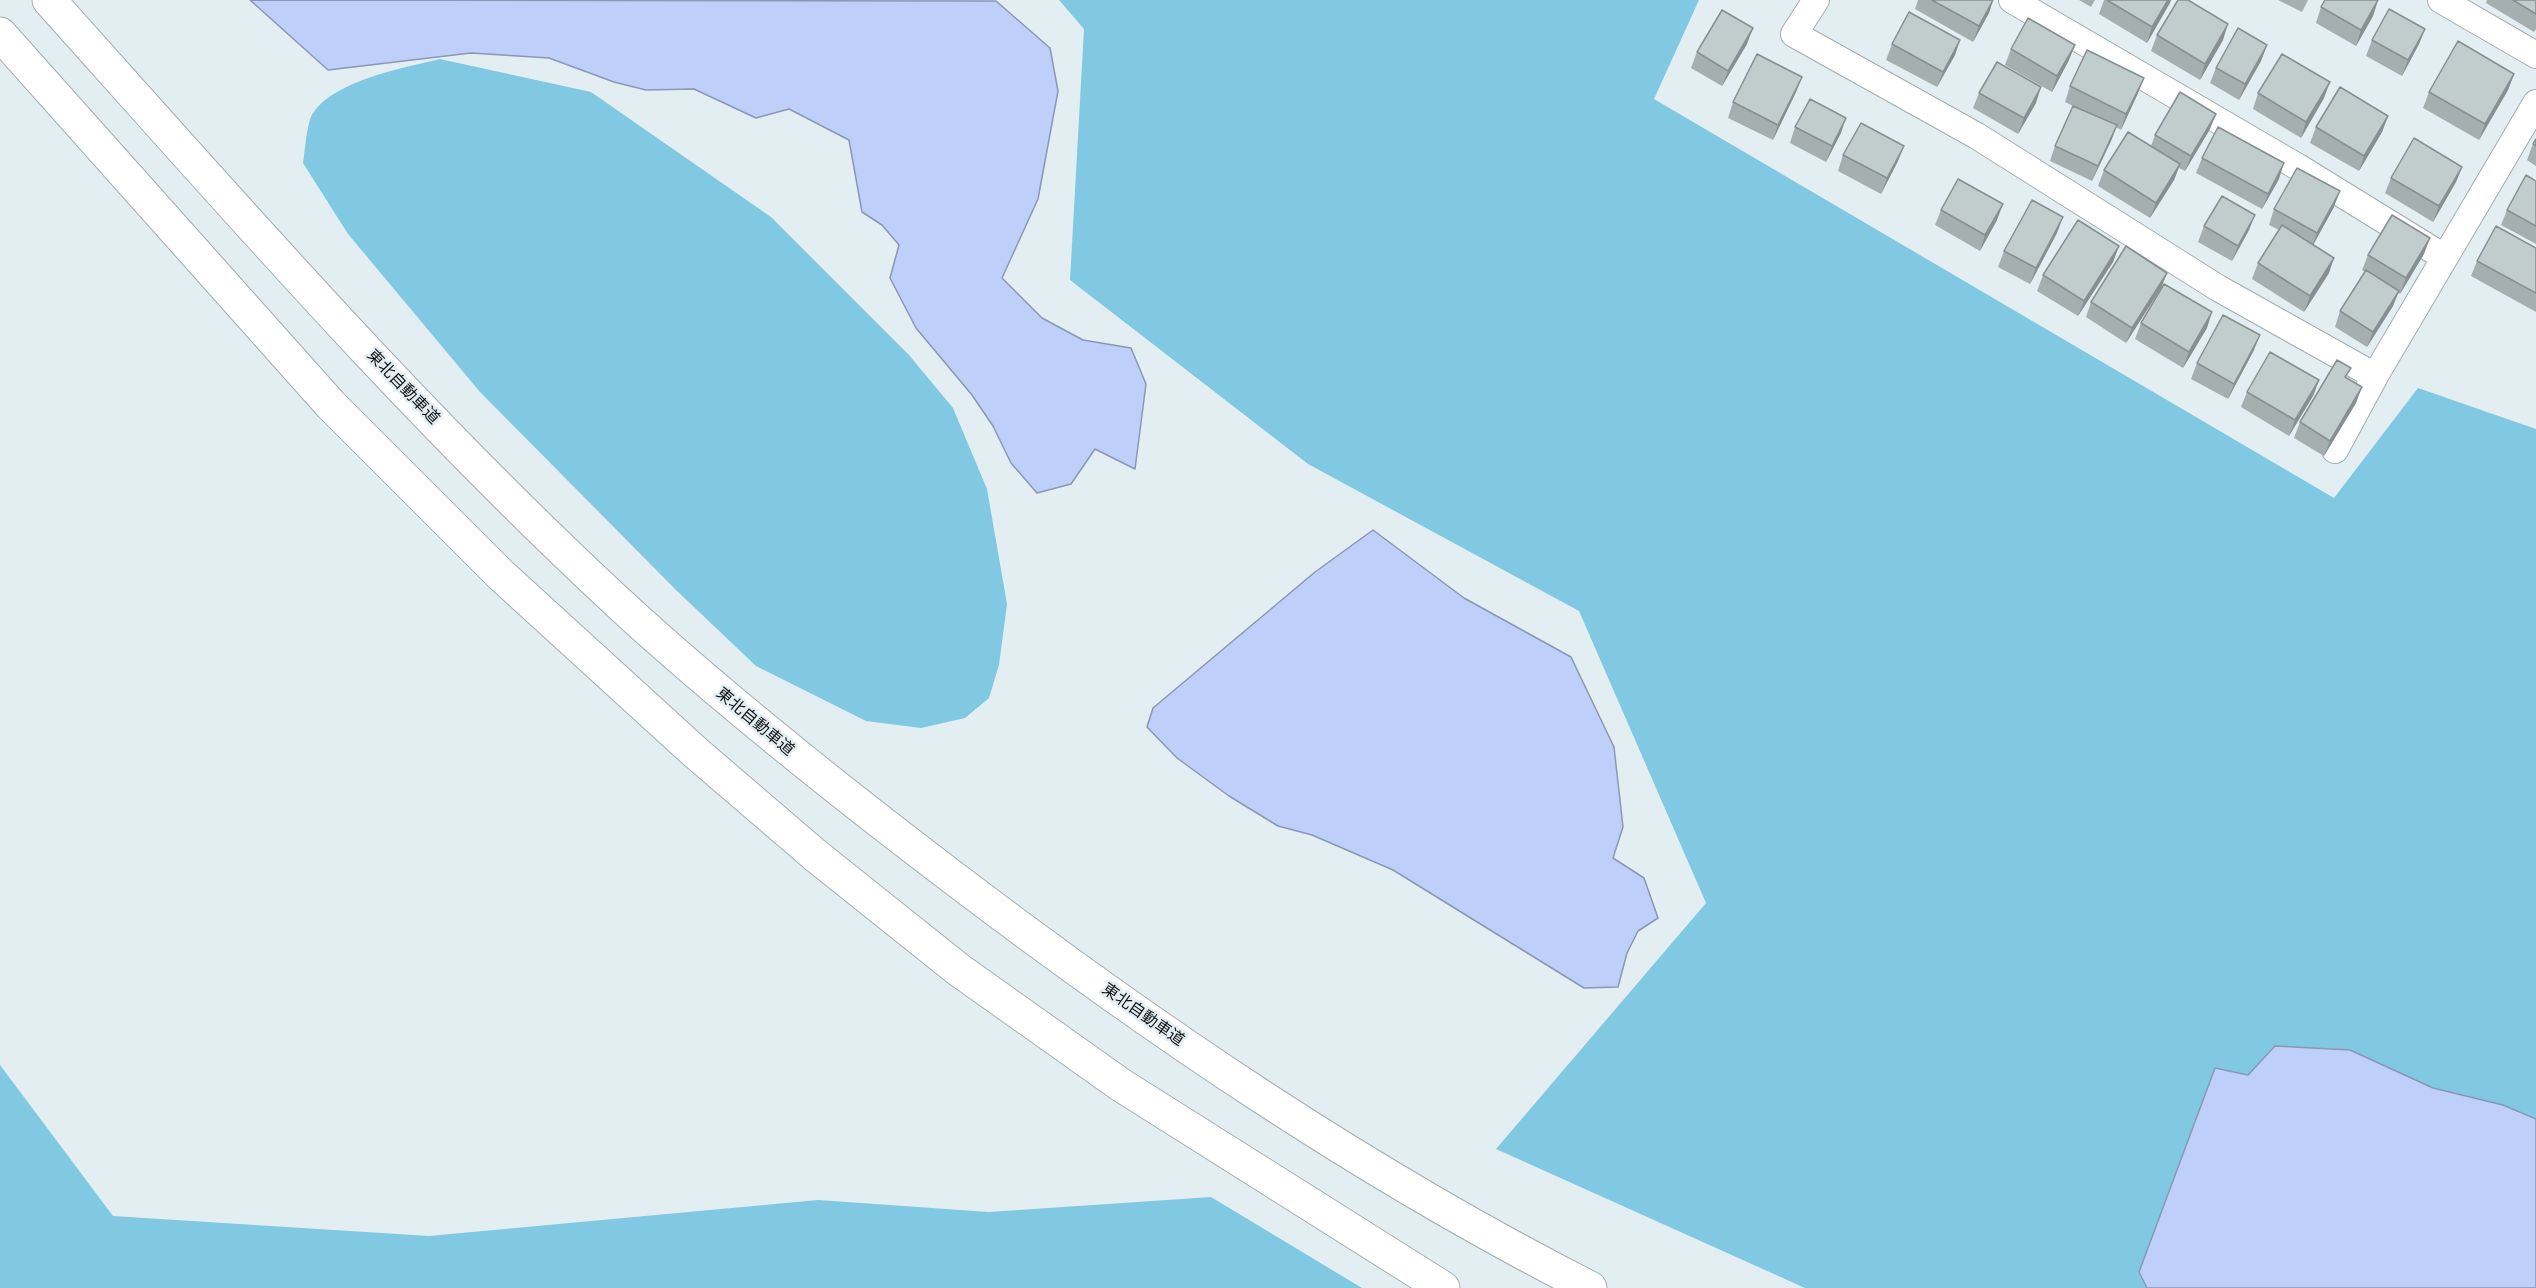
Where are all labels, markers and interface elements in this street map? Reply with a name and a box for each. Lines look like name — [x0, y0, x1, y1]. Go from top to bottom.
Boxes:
street label: 東北自動車道 — [363, 346, 443, 428]
street label: 東北自動車道 — [712, 684, 798, 760]
street label: 東北自動車道 — [1098, 980, 1188, 1050]

